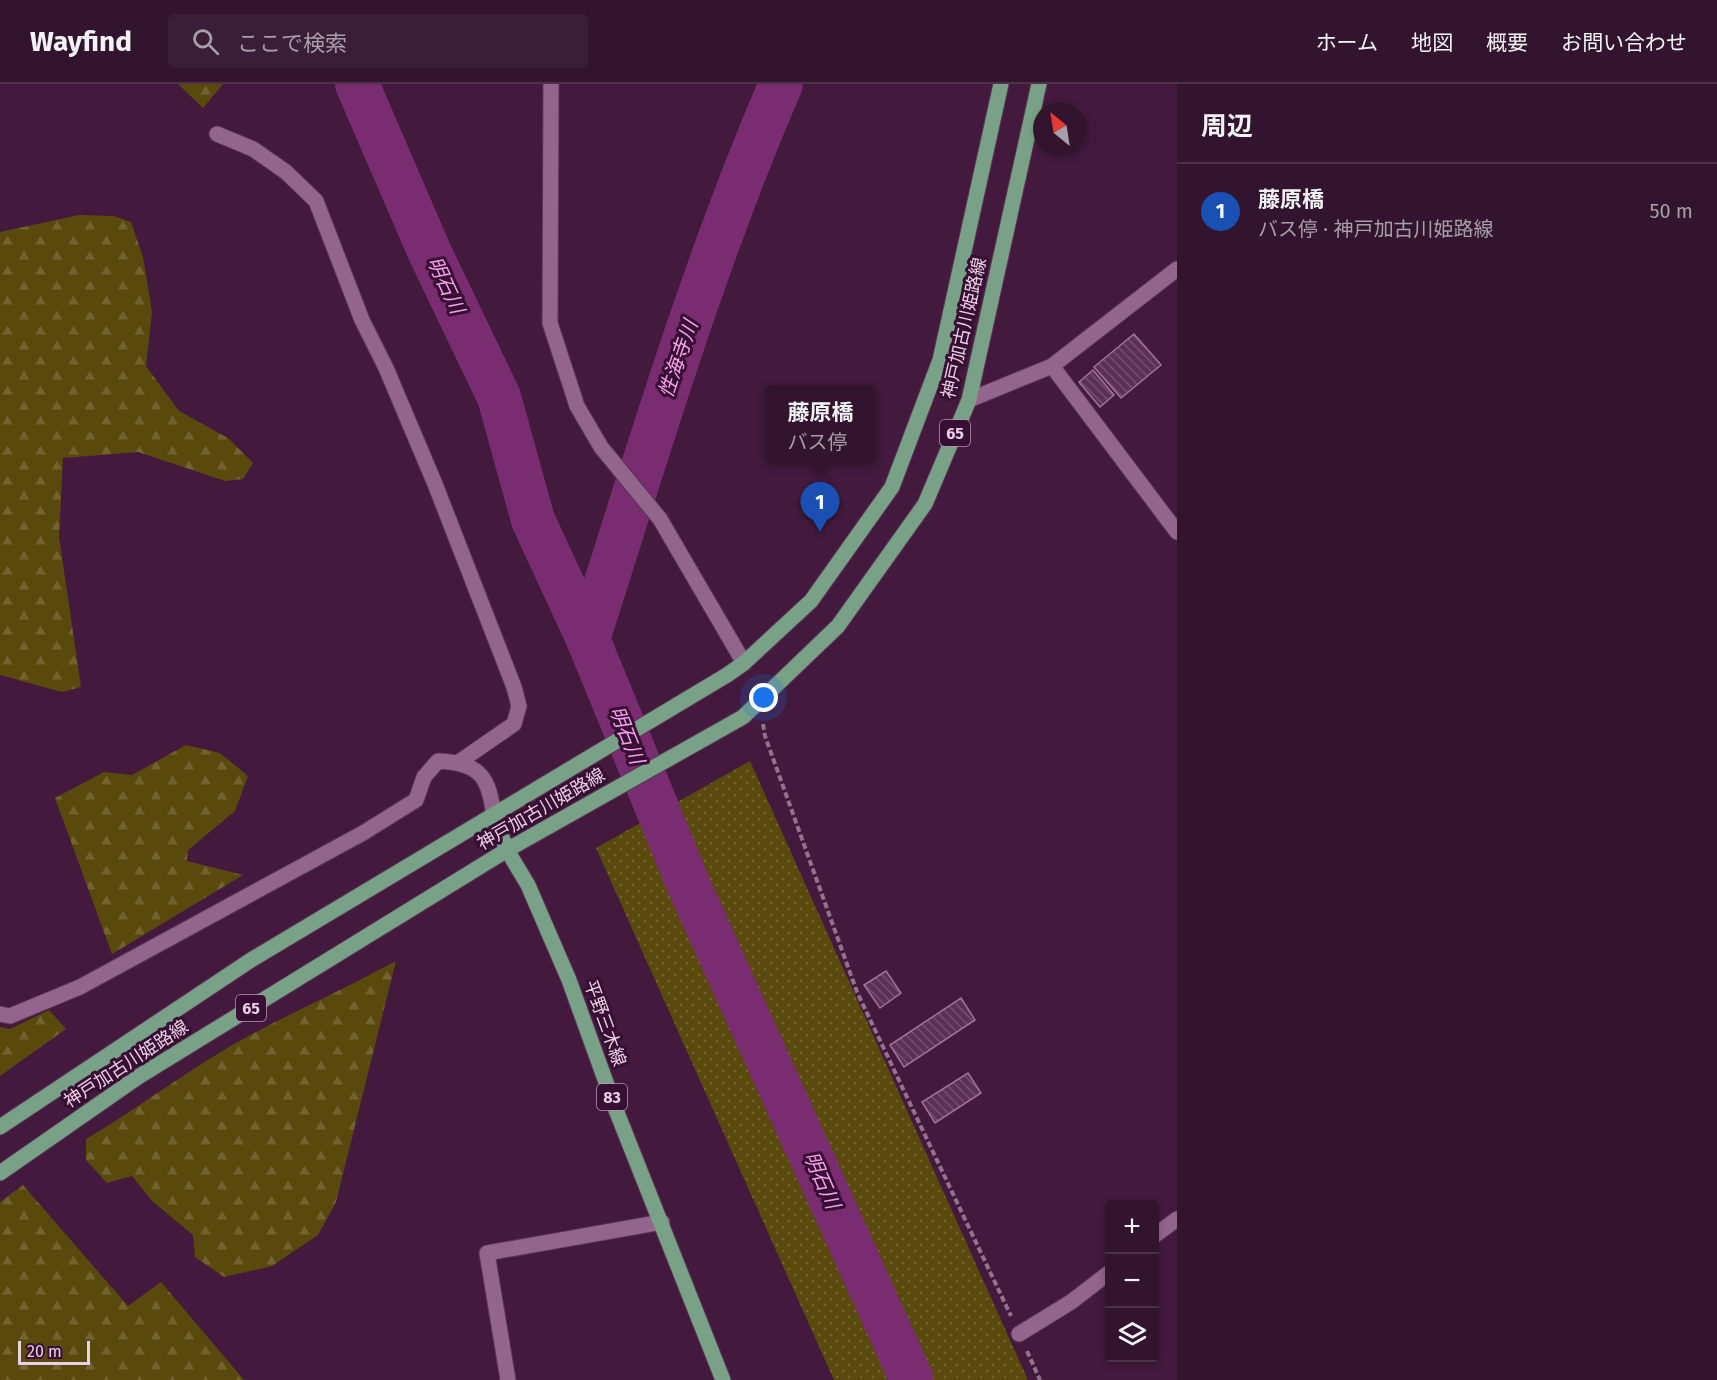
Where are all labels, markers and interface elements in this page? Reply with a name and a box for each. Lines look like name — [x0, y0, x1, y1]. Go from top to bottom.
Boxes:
search box — [168, 14, 588, 68]
text: Wayfind — [30, 25, 132, 58]
icon: search — [189, 25, 222, 58]
text: ここで検索 — [237, 30, 347, 57]
text: ホーム — [1316, 30, 1378, 56]
text: 地図 — [1411, 30, 1453, 56]
text: 概要 — [1486, 30, 1528, 56]
text: お問い合わせ — [1561, 30, 1687, 56]
north arrow — [1033, 102, 1087, 156]
text: 周辺 — [1201, 111, 1253, 142]
text: 藤原橋 — [1258, 186, 1324, 213]
text: 1 — [1216, 199, 1225, 223]
text: 50 m — [1649, 199, 1693, 223]
text: バス停 · 神戸加古川姫路線 — [1258, 217, 1493, 241]
water label: 明石川 — [422, 253, 470, 319]
street label: 神戸加古川姫路線 — [937, 255, 991, 401]
water label: 性海寺川 — [654, 315, 703, 401]
popup — [765, 385, 876, 463]
text: 藤原橋 — [787, 399, 854, 426]
road number: 65 — [940, 420, 970, 446]
text: バス停 — [787, 430, 847, 454]
pin: 1 — [800, 482, 840, 532]
your location — [749, 683, 778, 712]
water label: 明石川 — [605, 703, 650, 769]
street label: 神戸加古川姫路線 — [473, 763, 609, 855]
street label: 平野三木線 — [579, 977, 631, 1069]
road number: 65 — [236, 995, 266, 1021]
street label: 神戸加古川姫路線 — [60, 1016, 192, 1112]
road number: 83 — [597, 1084, 627, 1110]
water label: 明石川 — [799, 1148, 846, 1214]
map controls — [1105, 1200, 1159, 1362]
button: + — [1105, 1200, 1159, 1254]
button: − — [1105, 1254, 1159, 1308]
button: layers — [1105, 1308, 1159, 1362]
scale bar — [18, 1338, 90, 1366]
text: 20 m — [27, 1342, 62, 1361]

